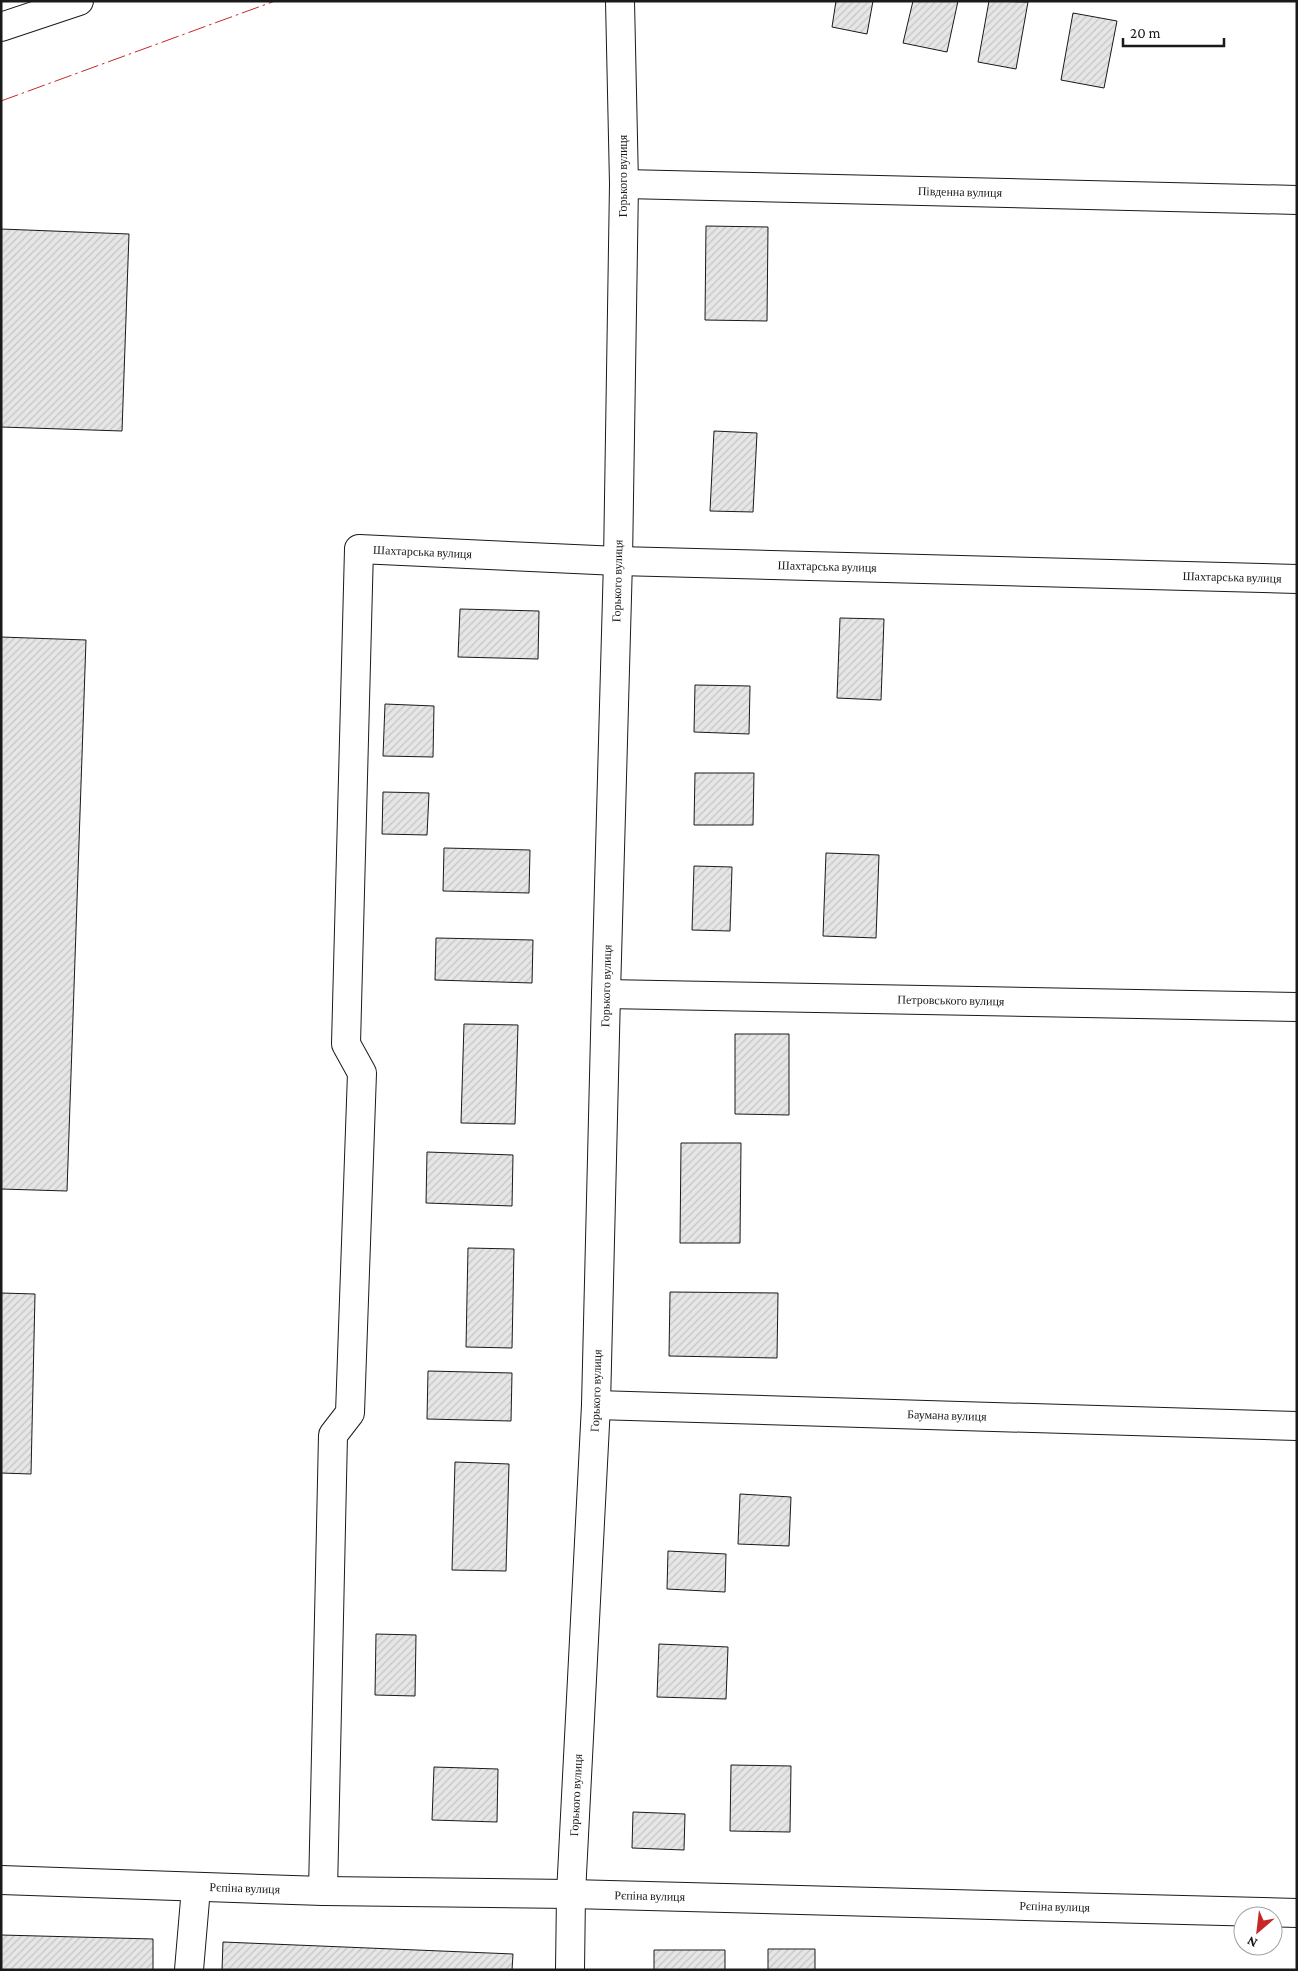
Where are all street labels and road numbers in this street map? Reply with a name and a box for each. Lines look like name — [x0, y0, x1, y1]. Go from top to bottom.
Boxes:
street label: Горького вулиця — [616, 134, 630, 217]
street label: Південна вулиця — [918, 184, 1003, 200]
street label: Горького вулиця — [609, 539, 625, 622]
street label: Шахтарська вулиця — [373, 543, 473, 561]
street label: Шахтарська вулиця — [778, 558, 877, 575]
street label: Шахтарська вулиця — [1182, 569, 1282, 586]
street label: Горького вулиця — [598, 944, 614, 1027]
street label: Петровського вулиця — [897, 992, 1005, 1009]
street label: Горького вулиця — [588, 1349, 604, 1432]
street label: Баумана вулиця — [907, 1407, 987, 1424]
street label: Горького вулиця — [567, 1753, 585, 1837]
street label: Рєпіна вулиця — [209, 1880, 281, 1897]
street label: Рєпіна вулиця — [614, 1888, 686, 1904]
street label: Рєпіна вулиця — [1019, 1899, 1091, 1915]

